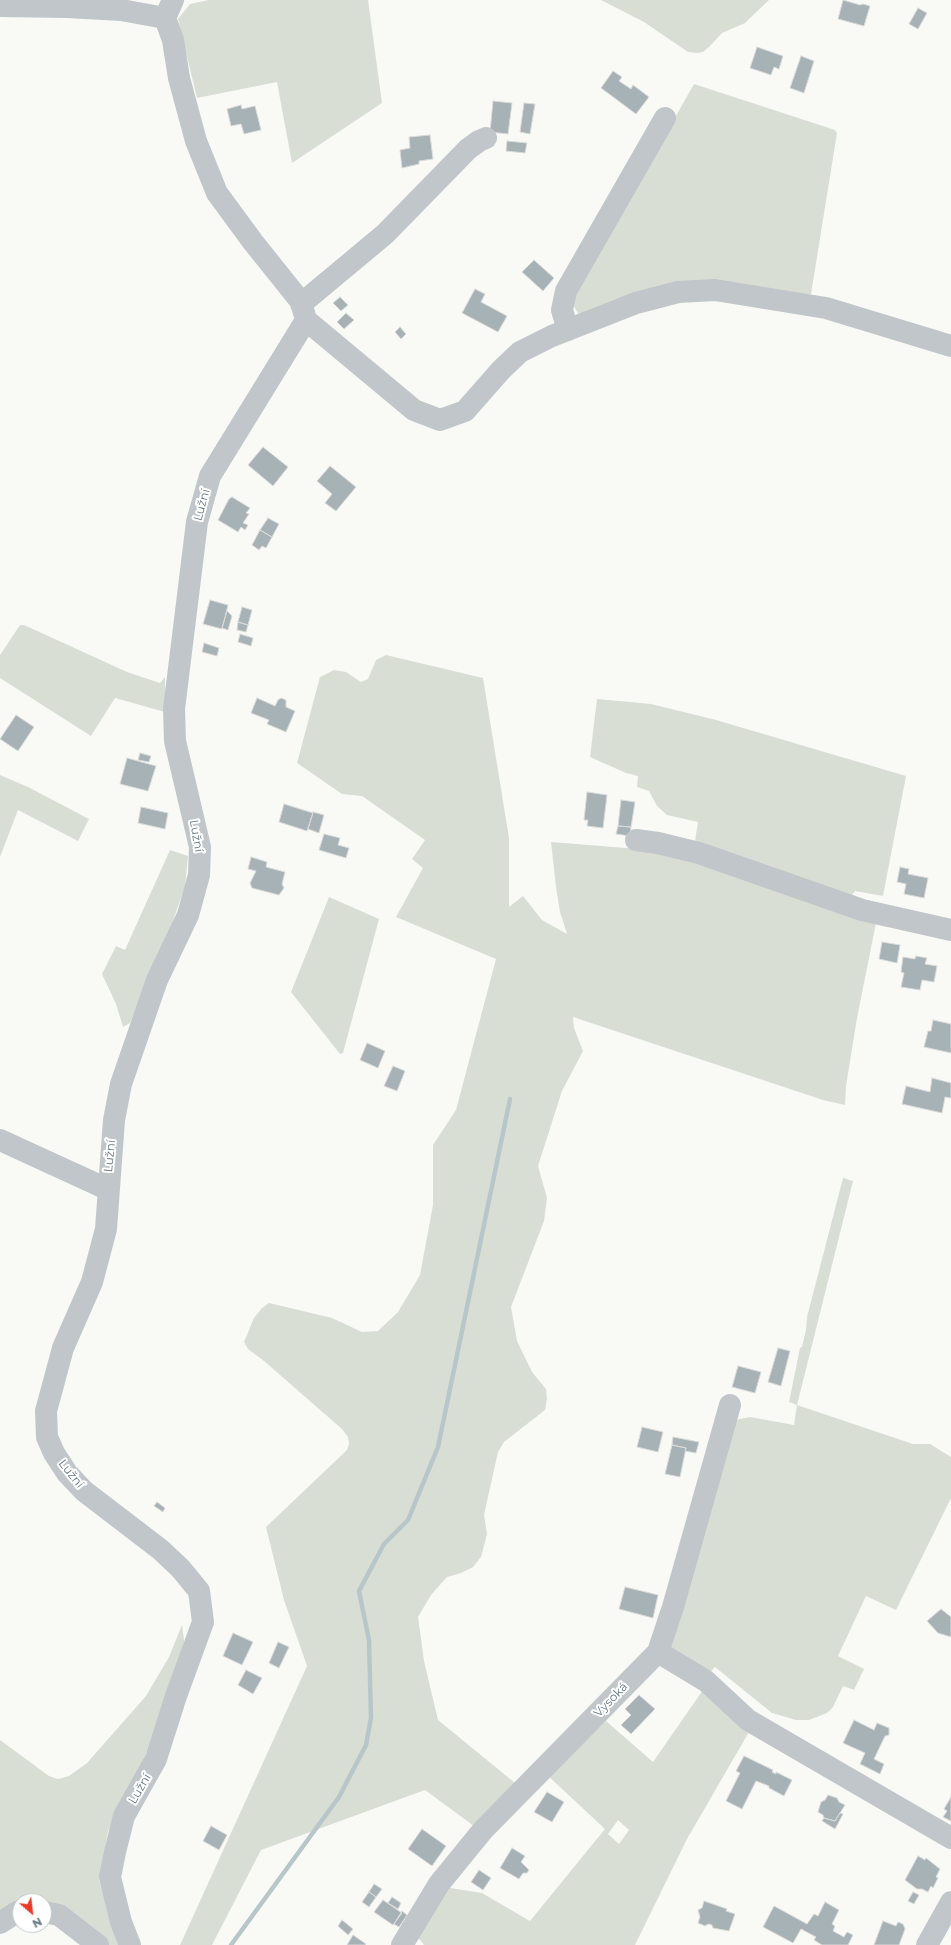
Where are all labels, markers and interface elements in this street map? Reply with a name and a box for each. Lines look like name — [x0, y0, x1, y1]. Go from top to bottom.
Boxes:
street label: Lužní — [191, 487, 213, 523]
street label: Lužní — [186, 819, 206, 853]
street label: Lužní — [101, 1139, 119, 1173]
street label: Lužní — [55, 1457, 87, 1491]
street label: Vysoká — [591, 1680, 631, 1720]
street label: Lužní — [126, 1771, 154, 1807]
north arrow — [12, 1893, 52, 1933]
text: N — [30, 1914, 44, 1931]

